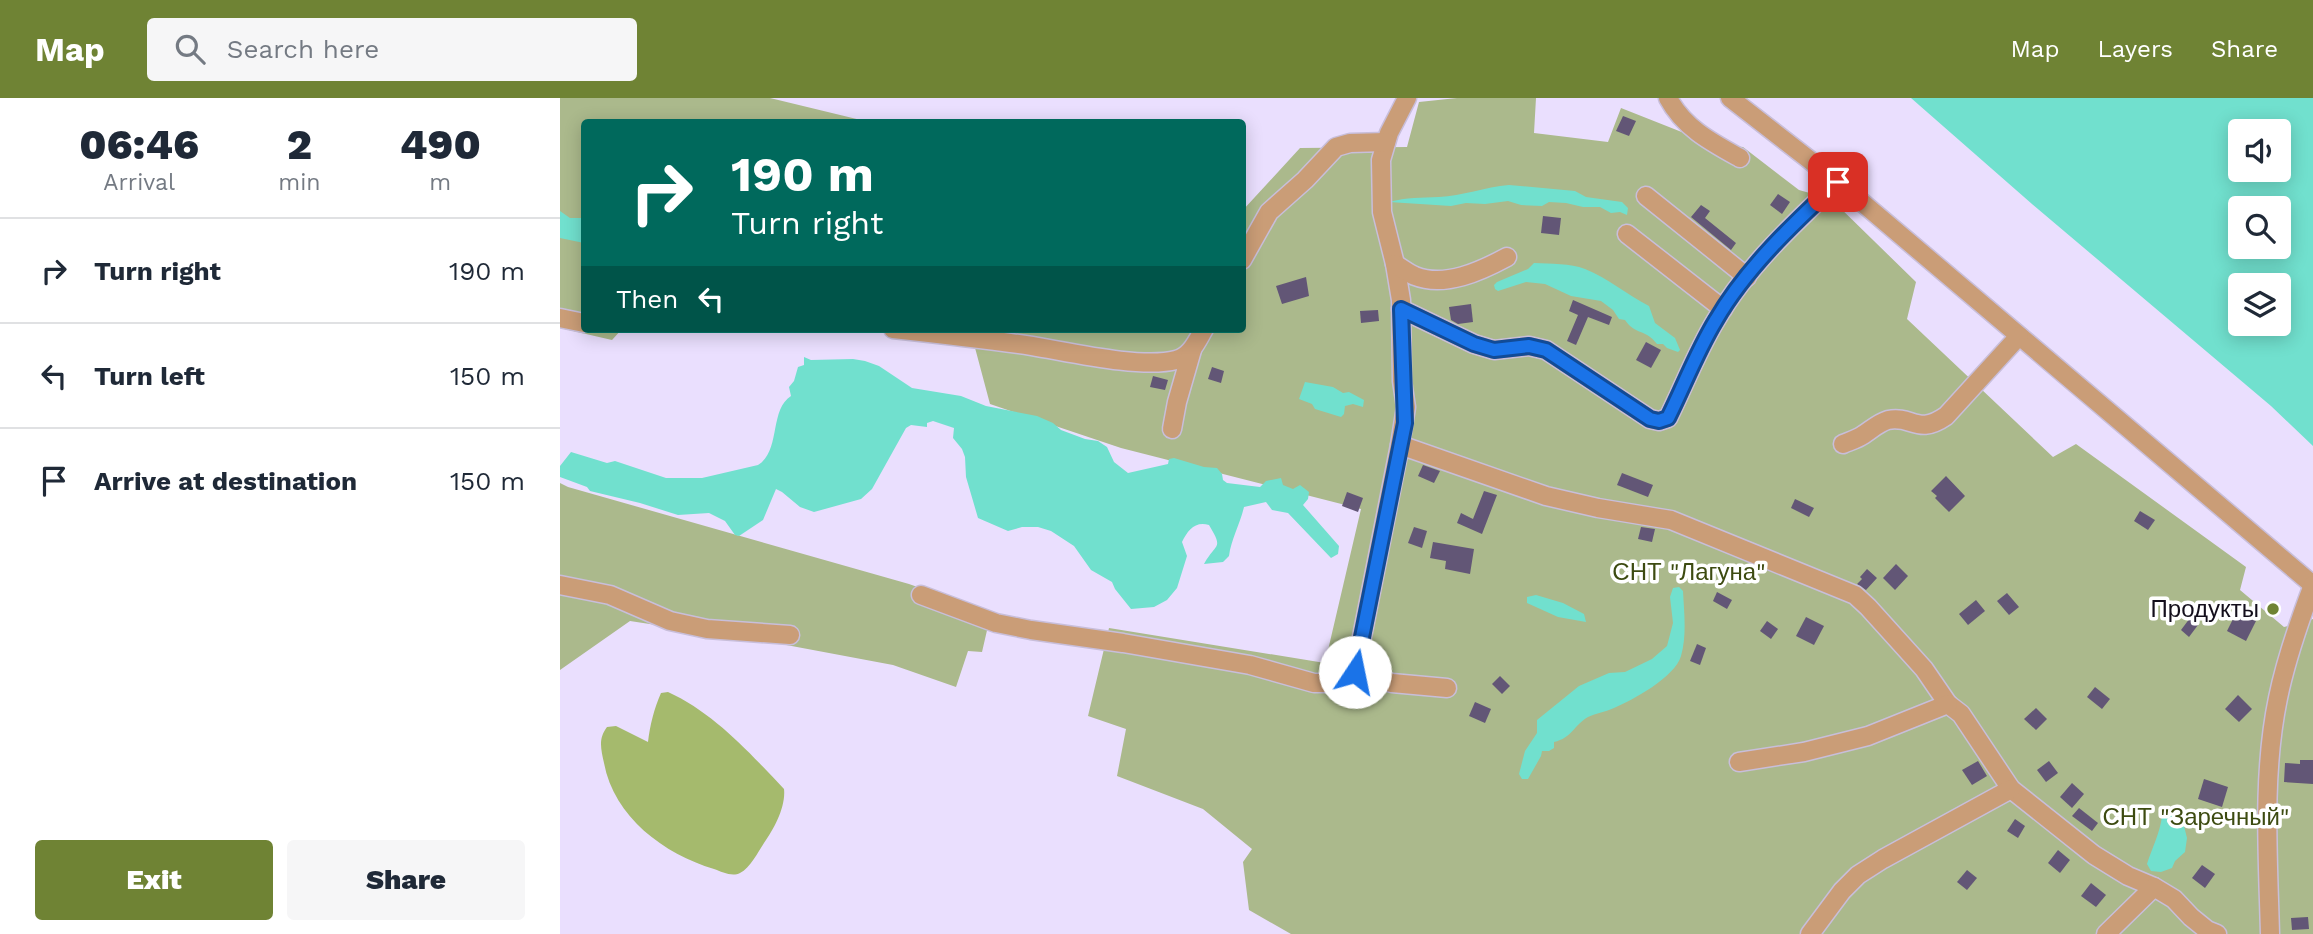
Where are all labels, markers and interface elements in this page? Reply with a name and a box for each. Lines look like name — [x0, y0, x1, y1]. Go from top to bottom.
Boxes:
search box — [147, 18, 637, 81]
text: Map — [35, 30, 105, 69]
icon: search — [171, 30, 209, 68]
text: Search here — [227, 34, 379, 64]
text: Map — [2011, 35, 2059, 63]
text: Layers — [2097, 35, 2173, 63]
text: Share — [2211, 35, 2278, 63]
map controls — [2228, 119, 2291, 336]
button: sound — [2228, 119, 2291, 182]
text: 06:46 — [79, 120, 199, 169]
text: 2 — [287, 120, 312, 169]
text: 490 — [400, 120, 481, 169]
text: 190 m — [731, 145, 874, 203]
icon: right — [616, 147, 707, 238]
pin — [1808, 152, 1868, 212]
icon: arrive — [1819, 163, 1857, 201]
text: Arrival — [103, 169, 175, 196]
text: min — [278, 169, 321, 196]
text: m — [429, 169, 451, 196]
button: search — [2228, 196, 2291, 259]
text: Turn right — [731, 204, 883, 242]
icon: right — [35, 252, 73, 290]
text: Turn right — [94, 256, 221, 286]
text: 190 m — [449, 256, 525, 286]
button: layers — [2228, 273, 2291, 336]
icon: left — [692, 280, 730, 318]
text: Then — [616, 284, 678, 314]
icon: left — [35, 357, 73, 395]
text: Turn left — [94, 361, 205, 391]
text: 150 m — [450, 361, 525, 391]
icon: arrive — [35, 462, 73, 500]
text: Arrive at destination — [94, 466, 357, 496]
text: 150 m — [450, 466, 525, 496]
park label: СНТ "Лагуна" — [1612, 558, 1766, 586]
place label: Продукты — [2151, 595, 2259, 623]
marker: Продукты — [2265, 601, 2281, 617]
position arrow — [1318, 635, 1392, 709]
park label: СНТ "Заречный" — [2102, 803, 2290, 831]
button: Exit — [35, 840, 273, 920]
button: Share — [287, 840, 525, 920]

